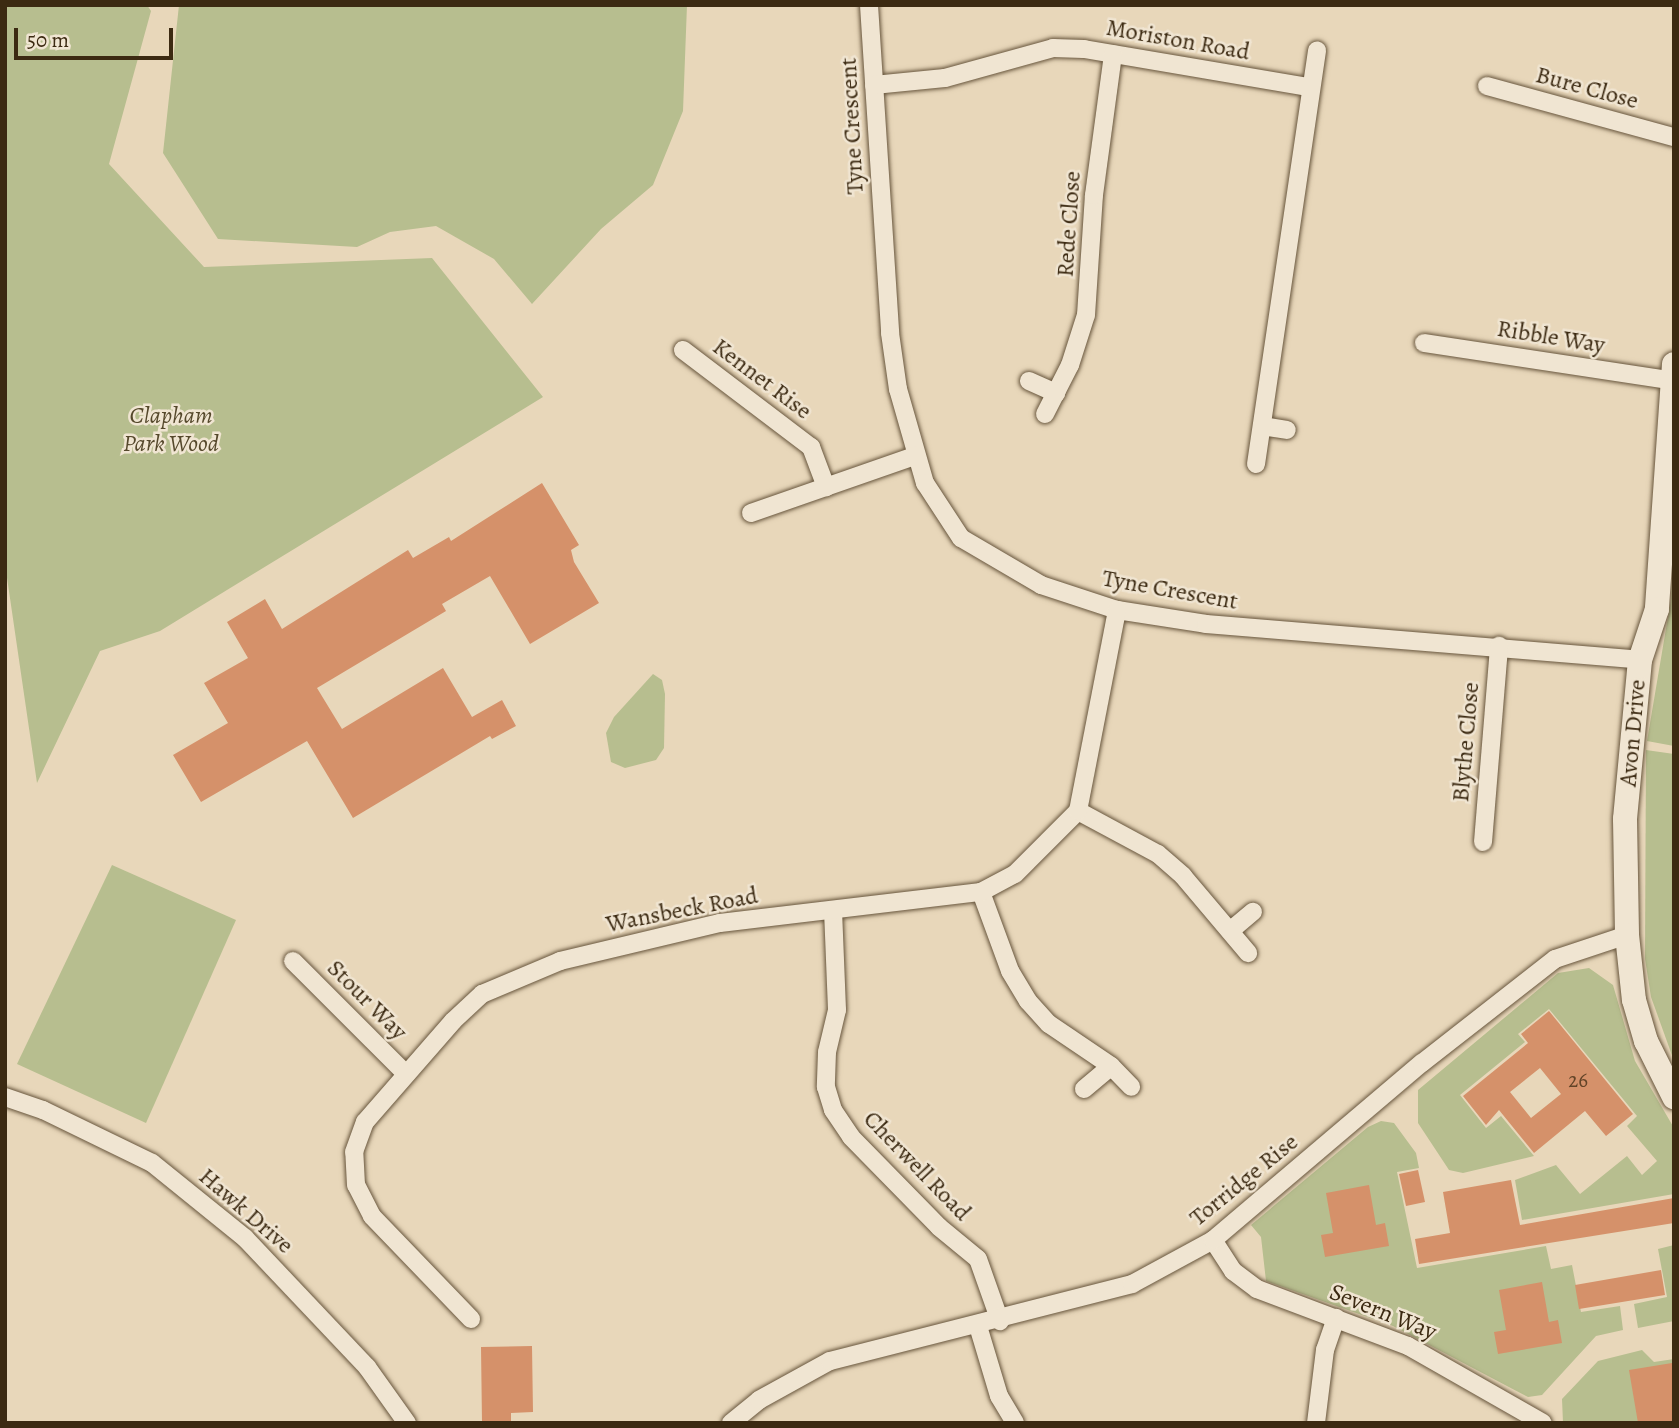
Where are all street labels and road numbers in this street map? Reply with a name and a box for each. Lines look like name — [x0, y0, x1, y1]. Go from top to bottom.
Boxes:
street label: Moriston Road — [1104, 13, 1252, 67]
street label: Tyne Crescent — [834, 57, 870, 195]
street label: Bure Close — [1533, 61, 1641, 115]
street label: Rede Close — [1051, 170, 1087, 278]
street label: Ribble Way — [1495, 314, 1607, 360]
street label: Kennet Rise — [707, 332, 817, 426]
street label: Tyne Crescent — [1100, 564, 1240, 616]
street label: Avon Drive — [1614, 678, 1652, 788]
street label: Blythe Close — [1446, 681, 1486, 803]
street label: Wansbeck Road — [604, 881, 760, 939]
street label: Stour Way — [321, 954, 413, 1046]
street label: Cherwell Road — [857, 1105, 977, 1227]
street label: Torridge Rise — [1184, 1128, 1304, 1232]
street label: Hawk Drive — [193, 1162, 299, 1260]
street label: Severn Way — [1325, 1277, 1441, 1347]

